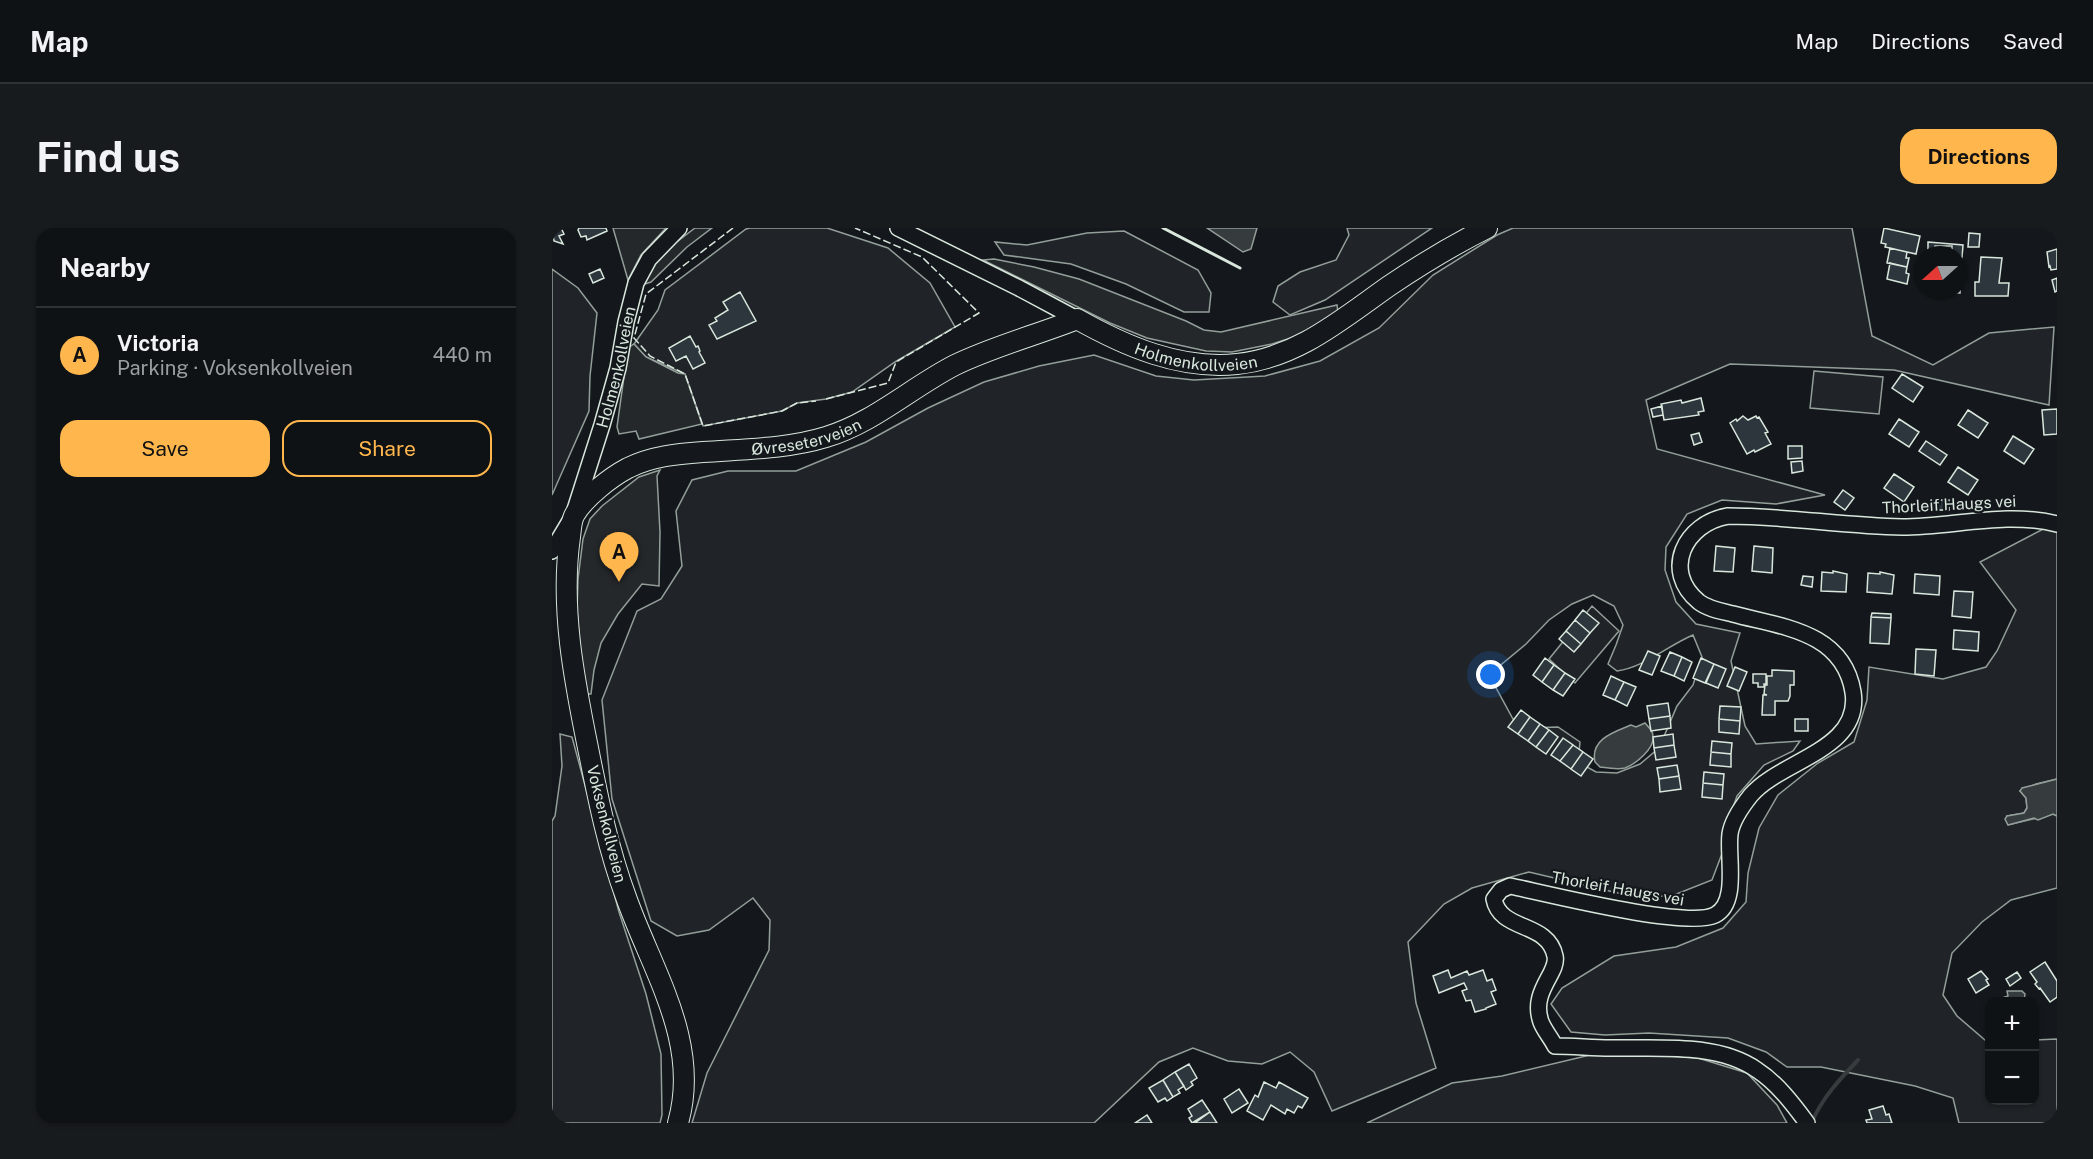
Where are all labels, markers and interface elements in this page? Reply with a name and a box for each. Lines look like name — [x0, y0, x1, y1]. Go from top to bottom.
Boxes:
text: Map — [30, 25, 89, 58]
text: Map — [1796, 29, 1838, 54]
text: Directions — [1871, 29, 1970, 54]
text: Saved — [2003, 29, 2063, 54]
button: Directions — [1900, 129, 2057, 184]
text: Find us — [36, 132, 180, 181]
north arrow — [1913, 246, 1967, 300]
text: Nearby — [60, 252, 150, 283]
street label: Holmenkollveien — [593, 304, 640, 430]
text: Victoria — [117, 330, 199, 356]
street label: Holmenkollveien — [1132, 339, 1259, 375]
text: A — [72, 343, 87, 367]
text: 440 m — [432, 343, 492, 367]
text: Parking · Voksenkollveien — [117, 356, 353, 380]
street label: Øvreseterveien — [751, 415, 865, 459]
button: Save — [60, 420, 270, 477]
button: Share — [282, 420, 492, 477]
street label: Thorleif Haugs vei — [1881, 491, 2017, 518]
pin: A — [600, 532, 638, 582]
your location — [1476, 660, 1505, 689]
street label: Voksenkollveien — [583, 763, 630, 885]
street label: Thorleif Haugs vei — [1550, 867, 1686, 910]
map controls — [1985, 997, 2039, 1105]
button: + — [1985, 997, 2039, 1051]
button: − — [1985, 1051, 2039, 1105]

